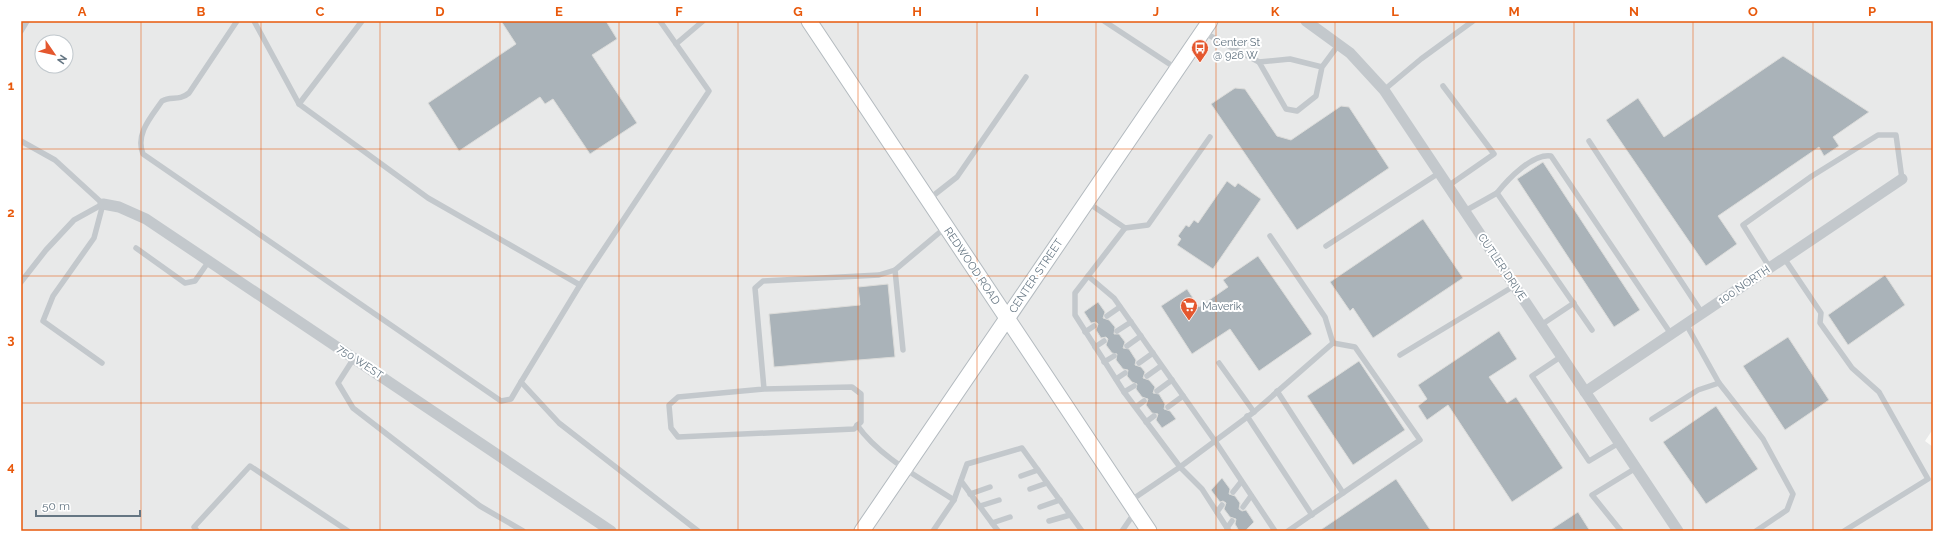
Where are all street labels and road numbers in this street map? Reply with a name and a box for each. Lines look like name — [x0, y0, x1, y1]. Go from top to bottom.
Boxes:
street label: REDWOOD ROAD — [941, 225, 1003, 307]
street label: CUTLER DRIVE — [1475, 231, 1529, 303]
street label: CENTER STREET — [1006, 236, 1066, 316]
street label: 100 NORTH — [1716, 263, 1772, 307]
street label: 750 WEST — [335, 342, 386, 382]

